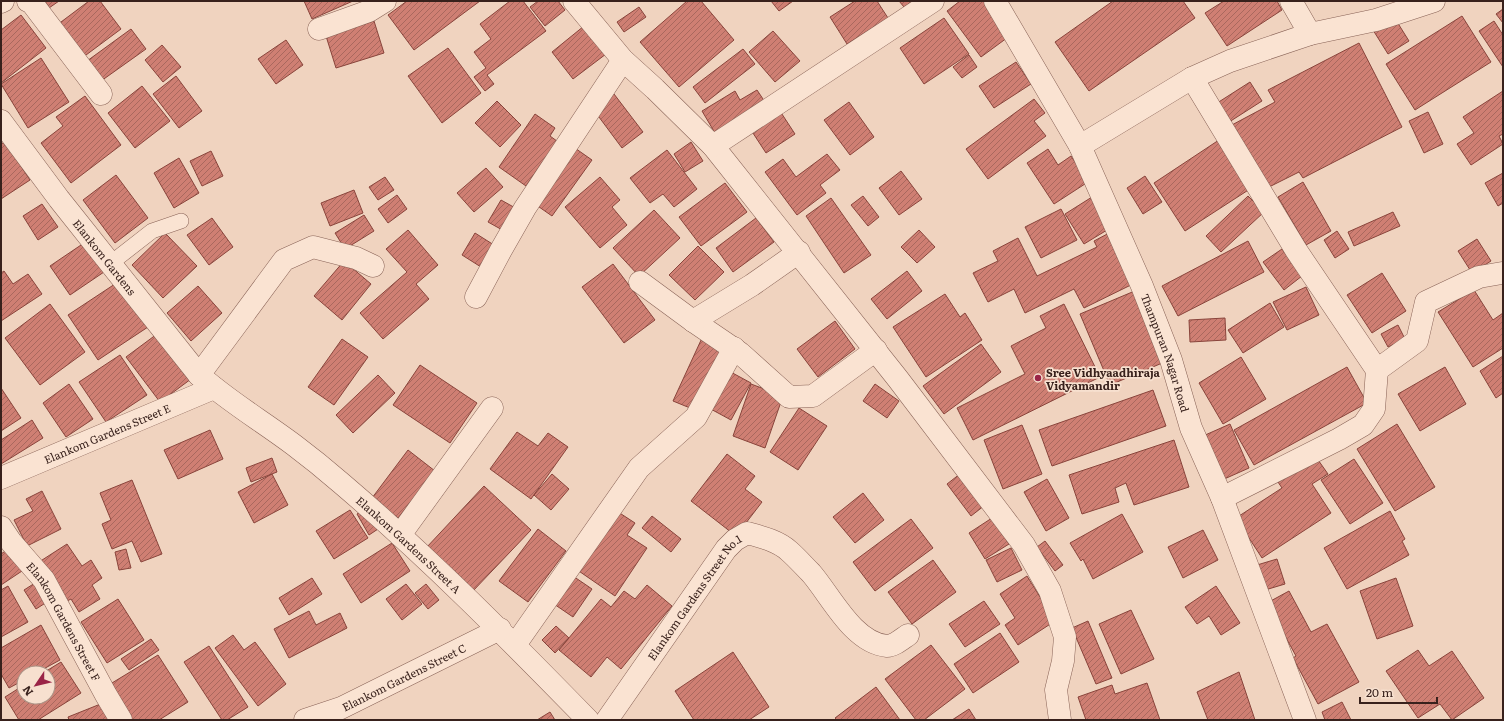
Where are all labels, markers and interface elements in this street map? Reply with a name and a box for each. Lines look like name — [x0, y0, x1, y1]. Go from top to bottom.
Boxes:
street label: Elankom Gardens — [70, 215, 140, 298]
street label: Thampuran Nagar Road — [1138, 291, 1194, 414]
place label: Sree Vidhyaadhiraja Vidyamandir — [1046, 364, 1161, 393]
marker: Sree Vidhyaadhiraja Vidyamandir — [1033, 373, 1043, 383]
street label: Elankom Gardens Street E — [41, 399, 173, 467]
street label: Elankom Gardens Street A — [353, 492, 465, 597]
street label: Elankom Gardens Street No.1 — [643, 530, 745, 663]
street label: Elankom Gardens Street F — [23, 558, 105, 684]
street label: Elankom Gardens Street C — [339, 639, 469, 714]
north arrow — [16, 665, 56, 705]
scale bar — [1360, 679, 1437, 705]
text: N — [18, 683, 36, 700]
text: 20 m — [1366, 683, 1393, 701]

